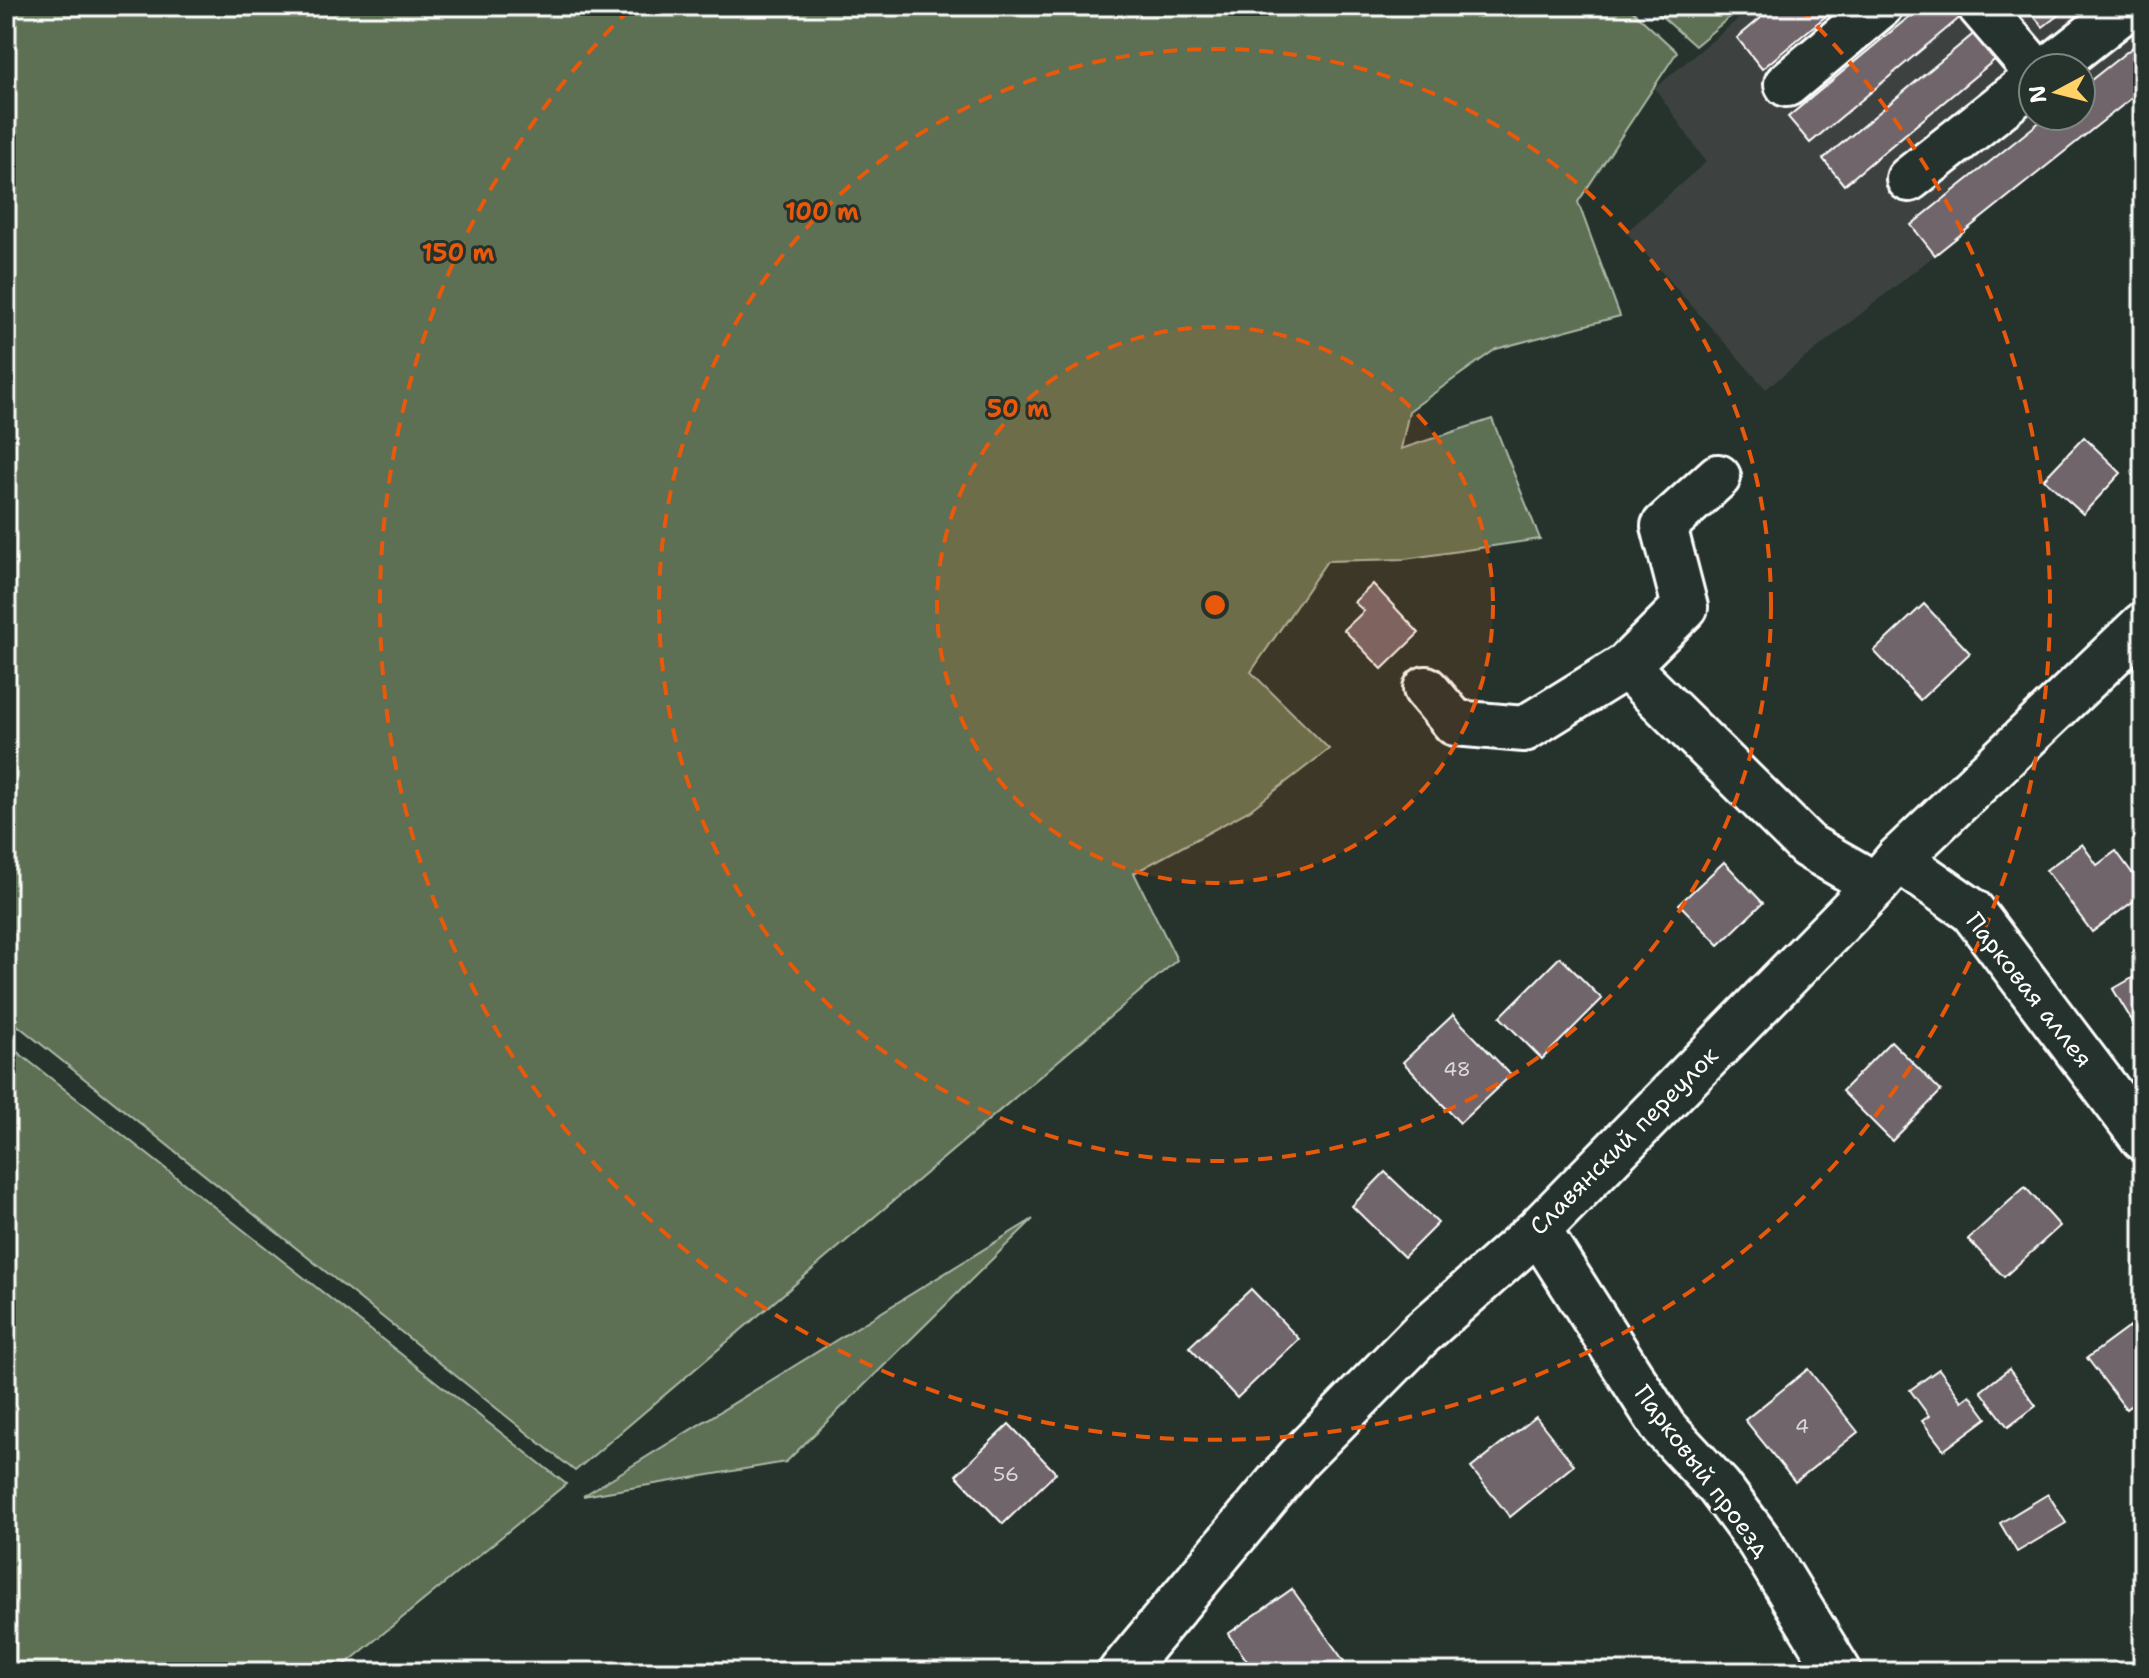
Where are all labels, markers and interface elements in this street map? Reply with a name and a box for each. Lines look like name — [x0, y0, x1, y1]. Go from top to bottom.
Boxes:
north arrow — [2017, 52, 2097, 132]
text: N — [2022, 84, 2053, 105]
text: 100 m — [785, 196, 859, 228]
text: 150 m — [422, 237, 494, 269]
text: 50 m — [987, 393, 1049, 425]
centre of rings — [1201, 591, 1229, 619]
street label: Парковая аллея — [1958, 906, 2100, 1074]
street label: Славянский переулок — [1523, 1040, 1725, 1242]
house number: 48 — [1443, 1056, 1471, 1082]
street label: Парковый проезд — [1627, 1379, 1777, 1563]
house number: 4 — [1795, 1413, 1809, 1439]
house number: 56 — [993, 1461, 1019, 1487]

